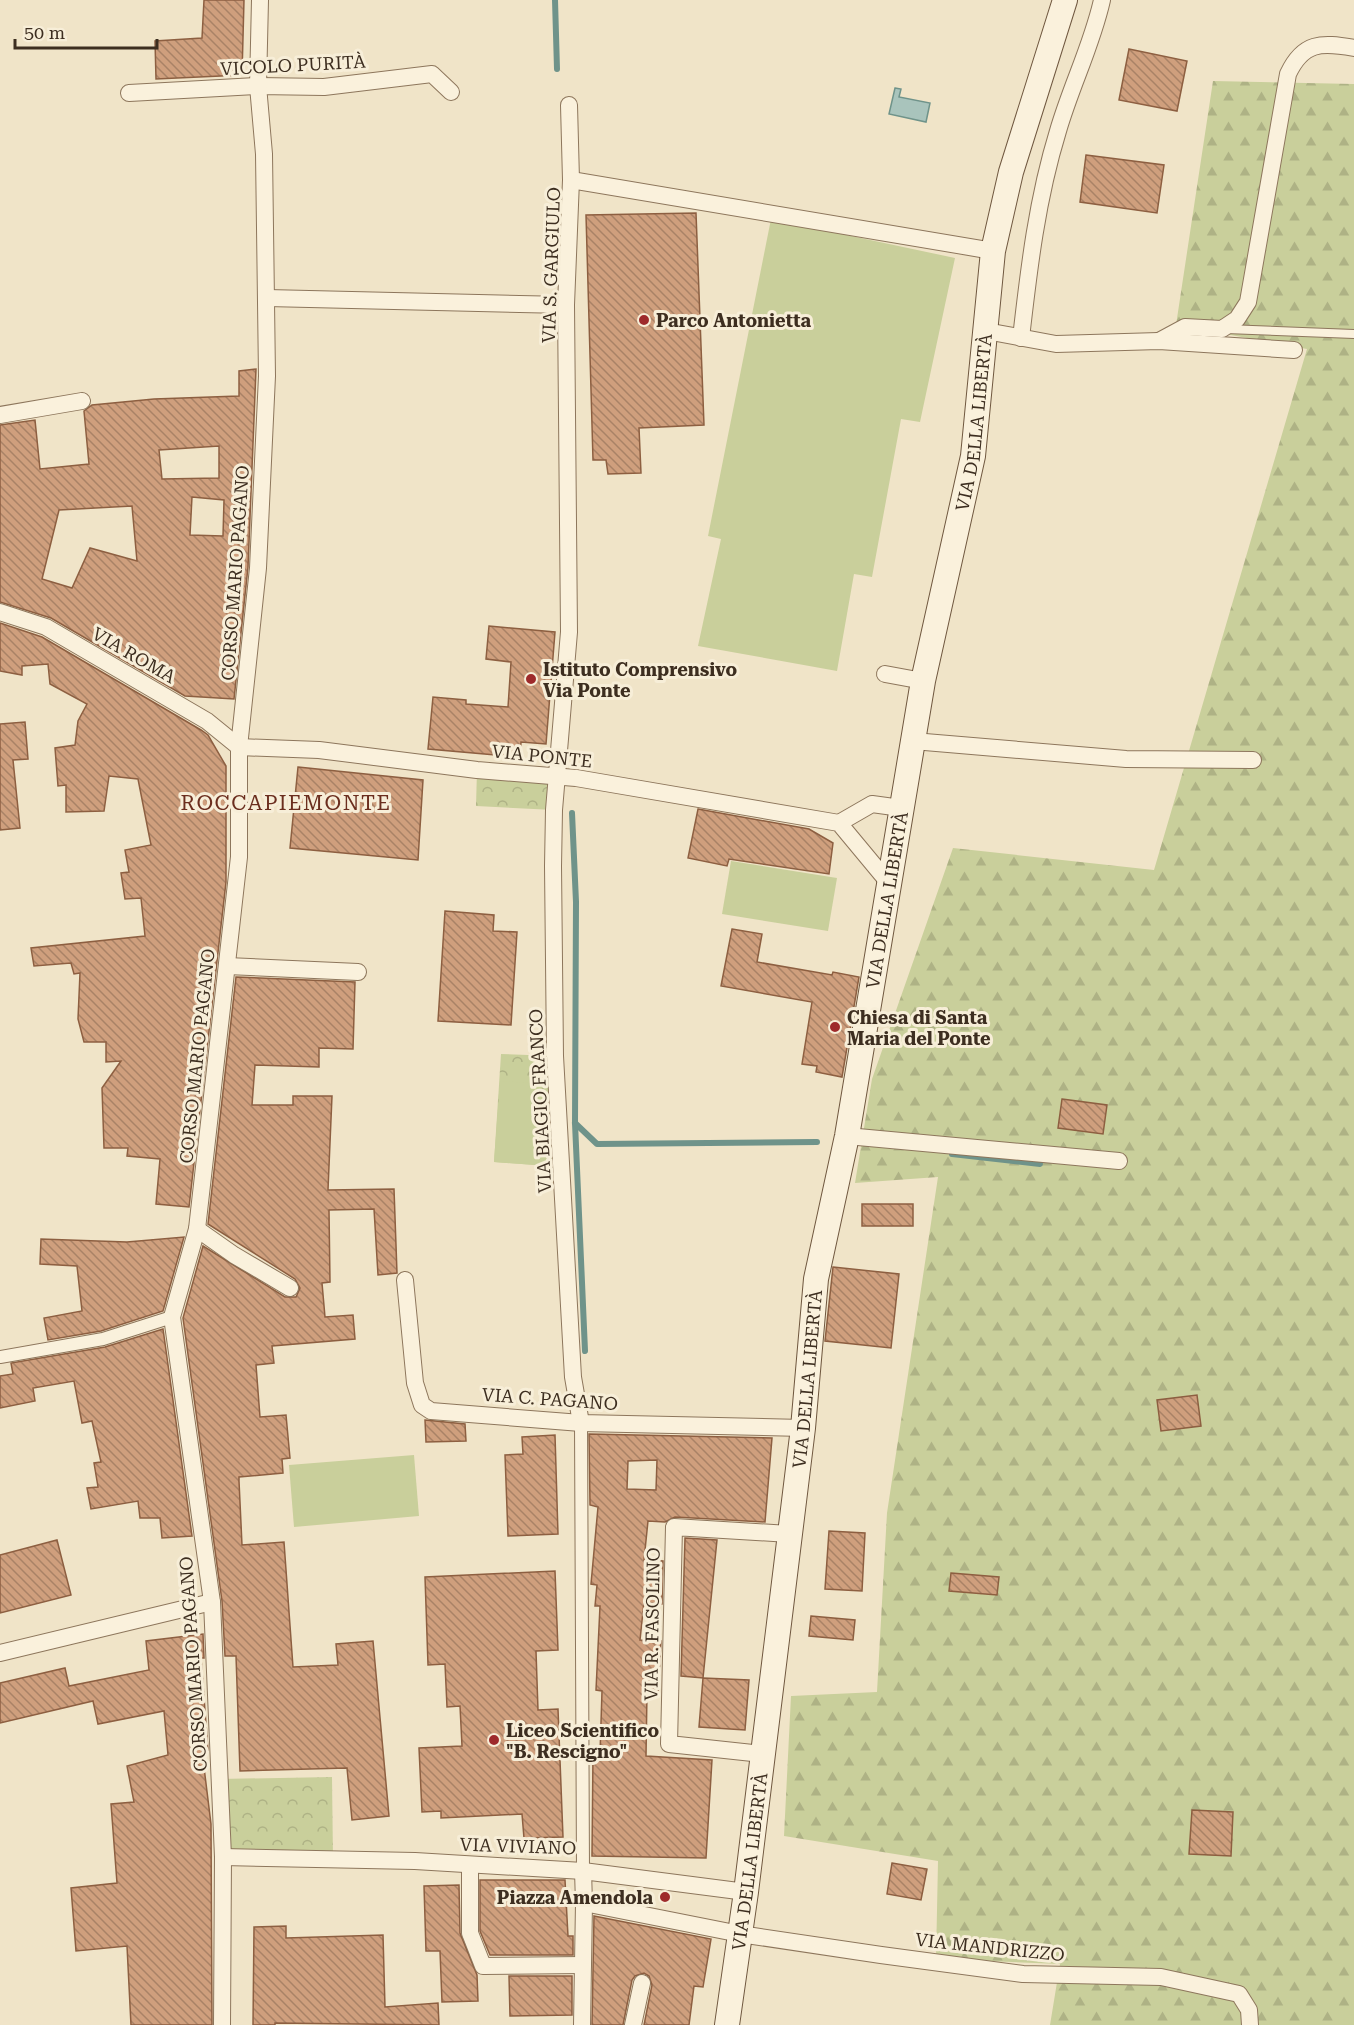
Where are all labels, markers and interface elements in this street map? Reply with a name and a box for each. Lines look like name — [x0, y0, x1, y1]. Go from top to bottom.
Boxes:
scale bar — [15, 12, 158, 50]
text: 50 m — [24, 22, 65, 43]
street label: VICOLO PURITÀ — [220, 51, 367, 79]
street label: VIA S. GARGIULO — [538, 187, 564, 343]
place label: Parco Antonietta — [656, 310, 812, 331]
marker: Parco Antonietta — [637, 313, 651, 327]
street label: VIA DELLA LIBERTÀ — [951, 332, 995, 513]
street label: CORSO MARIO PAGANO — [217, 465, 253, 681]
street label: VIA ROMA — [89, 623, 180, 688]
place label: Istituto Comprensivo Via Ponte — [543, 659, 737, 701]
marker: Istituto Comprensivo Via Ponte — [524, 672, 538, 686]
street label: VIA PONTE — [491, 740, 593, 772]
district label: ROCCAPIEMONTE — [180, 791, 392, 815]
street label: VIA DELLA LIBERTÀ — [861, 809, 912, 990]
street label: CORSO MARIO PAGANO — [175, 948, 219, 1164]
place label: Chiesa di Santa Maria del Ponte — [847, 1007, 991, 1049]
street label: VIA BIAGIO FRANCO — [525, 1008, 555, 1194]
marker: Chiesa di Santa Maria del Ponte — [828, 1020, 842, 1034]
street label: VIA DELLA LIBERTÀ — [788, 1288, 826, 1469]
street label: VIA C. PAGANO — [481, 1384, 619, 1414]
street label: VIA R. FASOLINO — [640, 1547, 664, 1701]
street label: CORSO MARIO PAGANO — [175, 1556, 211, 1772]
place label: Liceo Scientifico "B. Rescigno" — [506, 1720, 659, 1762]
marker: Liceo Scientifico "B. Rescigno" — [487, 1733, 501, 1747]
street label: VIA DELLA LIBERTÀ — [727, 1771, 771, 1952]
street label: VIA VIVIANO — [459, 1833, 577, 1859]
place label: Piazza Amendola — [497, 1887, 653, 1908]
marker: Piazza Amendola — [658, 1890, 672, 1904]
street label: VIA MANDRIZZO — [914, 1929, 1066, 1965]

